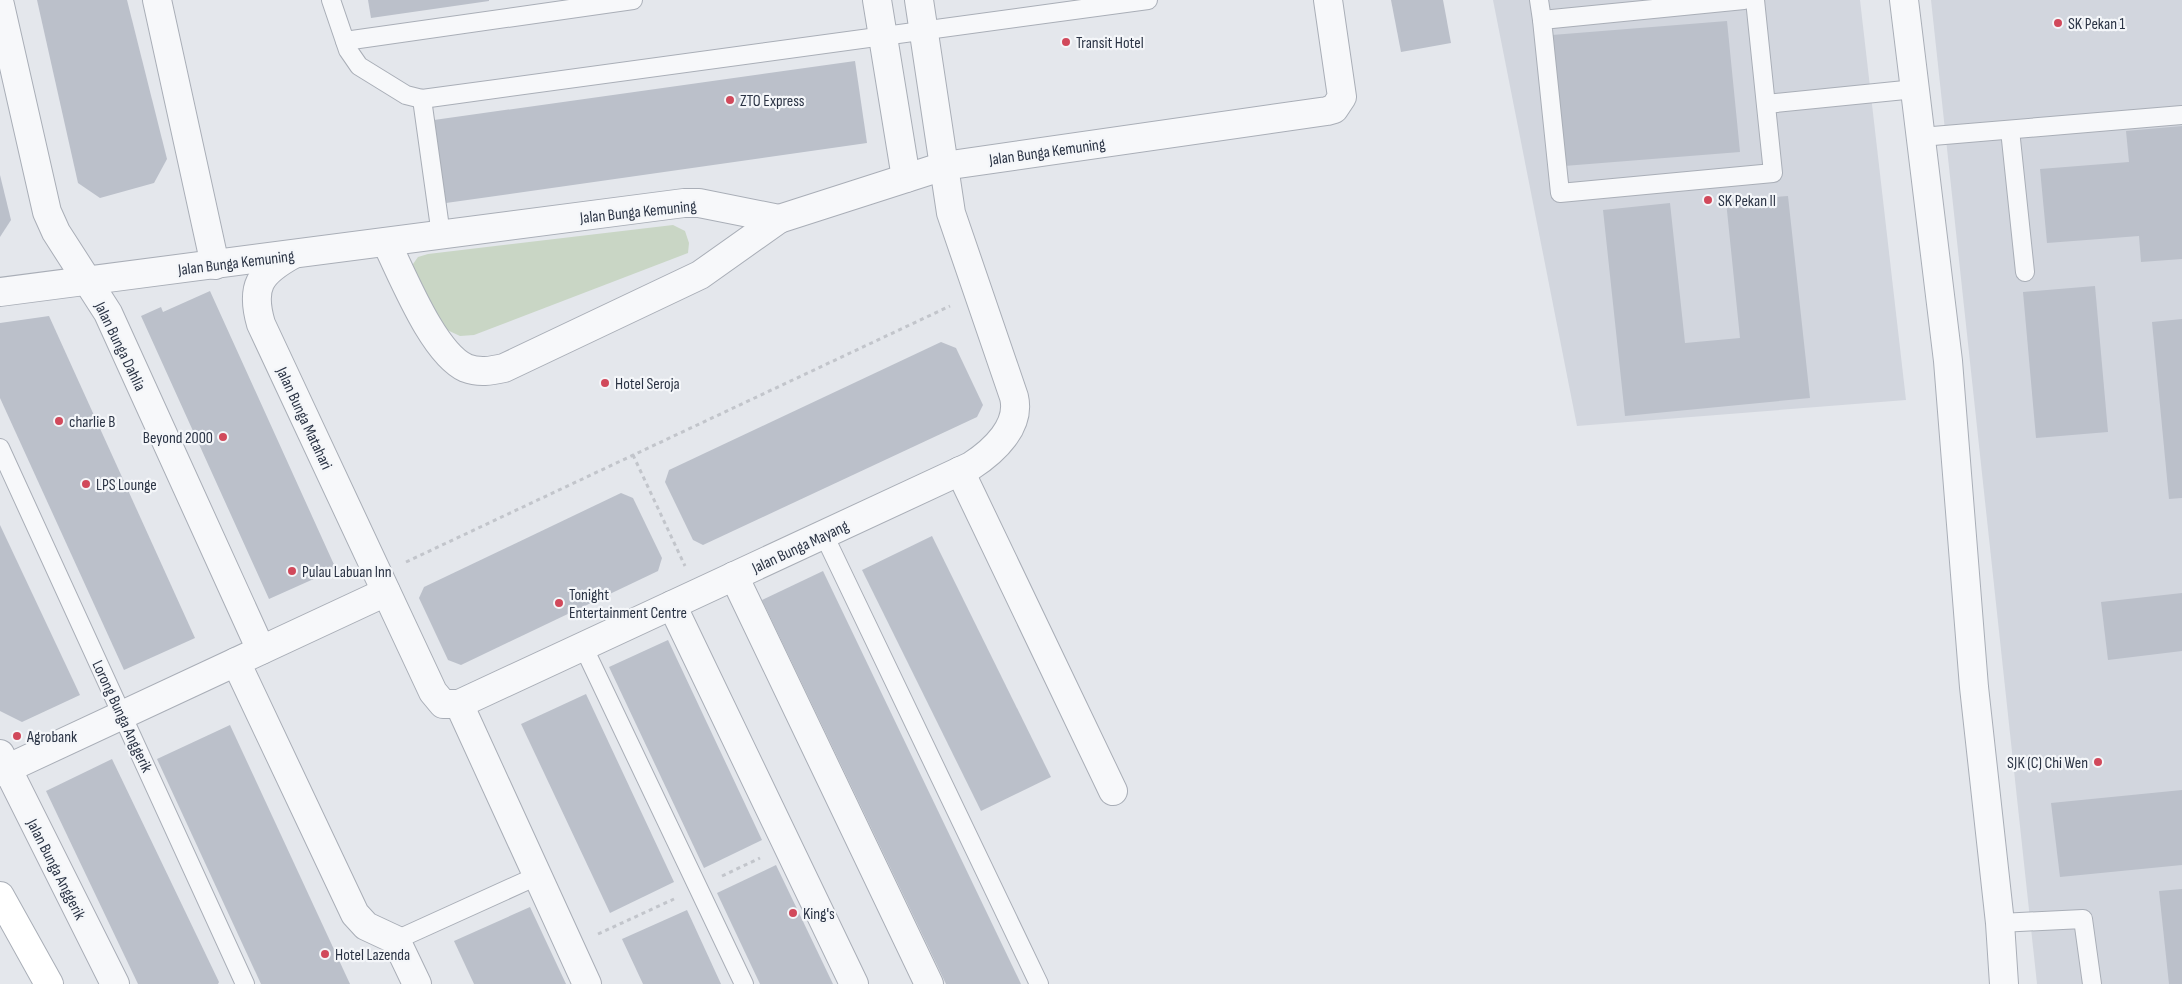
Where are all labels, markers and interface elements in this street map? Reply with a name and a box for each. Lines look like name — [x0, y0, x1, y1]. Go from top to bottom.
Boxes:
place label: SK Pekan 1 — [2068, 15, 2126, 34]
marker: SK Pekan 1 — [2052, 17, 2064, 29]
place label: Transit Hotel — [1076, 34, 1144, 53]
marker: Transit Hotel — [1060, 36, 1072, 48]
place label: ZTO Express — [740, 92, 805, 111]
marker: ZTO Express — [724, 94, 736, 106]
street label: Jalan Bunga Kemuning — [987, 135, 1106, 170]
place label: SK Pekan II — [1718, 192, 1776, 211]
marker: SK Pekan II — [1702, 194, 1714, 206]
street label: Jalan Bunga Kemuning — [578, 197, 697, 228]
street label: Jalan Bunga Kemuning — [176, 247, 295, 280]
street label: Jalan Bunga Dahlia — [89, 298, 149, 394]
street label: Jalan Bunga Matahari — [271, 364, 336, 473]
place label: Hotel Seroja — [615, 375, 680, 394]
marker: Hotel Seroja — [599, 377, 611, 389]
place label: charlie B — [69, 413, 115, 432]
marker: charlie B — [53, 415, 65, 427]
place label: Beyond 2000 — [143, 429, 213, 448]
marker: Beyond 2000 — [217, 431, 229, 443]
place label: LPS Lounge — [96, 476, 157, 495]
marker: LPS Lounge — [80, 478, 92, 490]
street label: Jalan Bunga Mayang — [748, 517, 852, 578]
place label: Pulau Labuan Inn — [302, 563, 392, 582]
marker: Pulau Labuan Inn — [286, 565, 298, 577]
place label: Tonight Entertainment Centre — [569, 586, 687, 623]
marker: Tonight Entertainment Centre — [553, 597, 565, 609]
street label: Lorong Bunga Anggerik — [87, 658, 156, 776]
place label: Agrobank — [26, 728, 77, 747]
marker: Agrobank — [11, 730, 23, 742]
place label: SJK (C) Chi Wen — [2007, 754, 2088, 773]
marker: SJK (C) Chi Wen — [2092, 756, 2104, 768]
street label: Jalan Bunga Anggerik — [22, 815, 89, 923]
place label: King's — [803, 905, 835, 924]
marker: King's — [787, 907, 799, 919]
place label: Hotel Lazenda — [335, 946, 410, 965]
marker: Hotel Lazenda — [319, 948, 331, 960]

